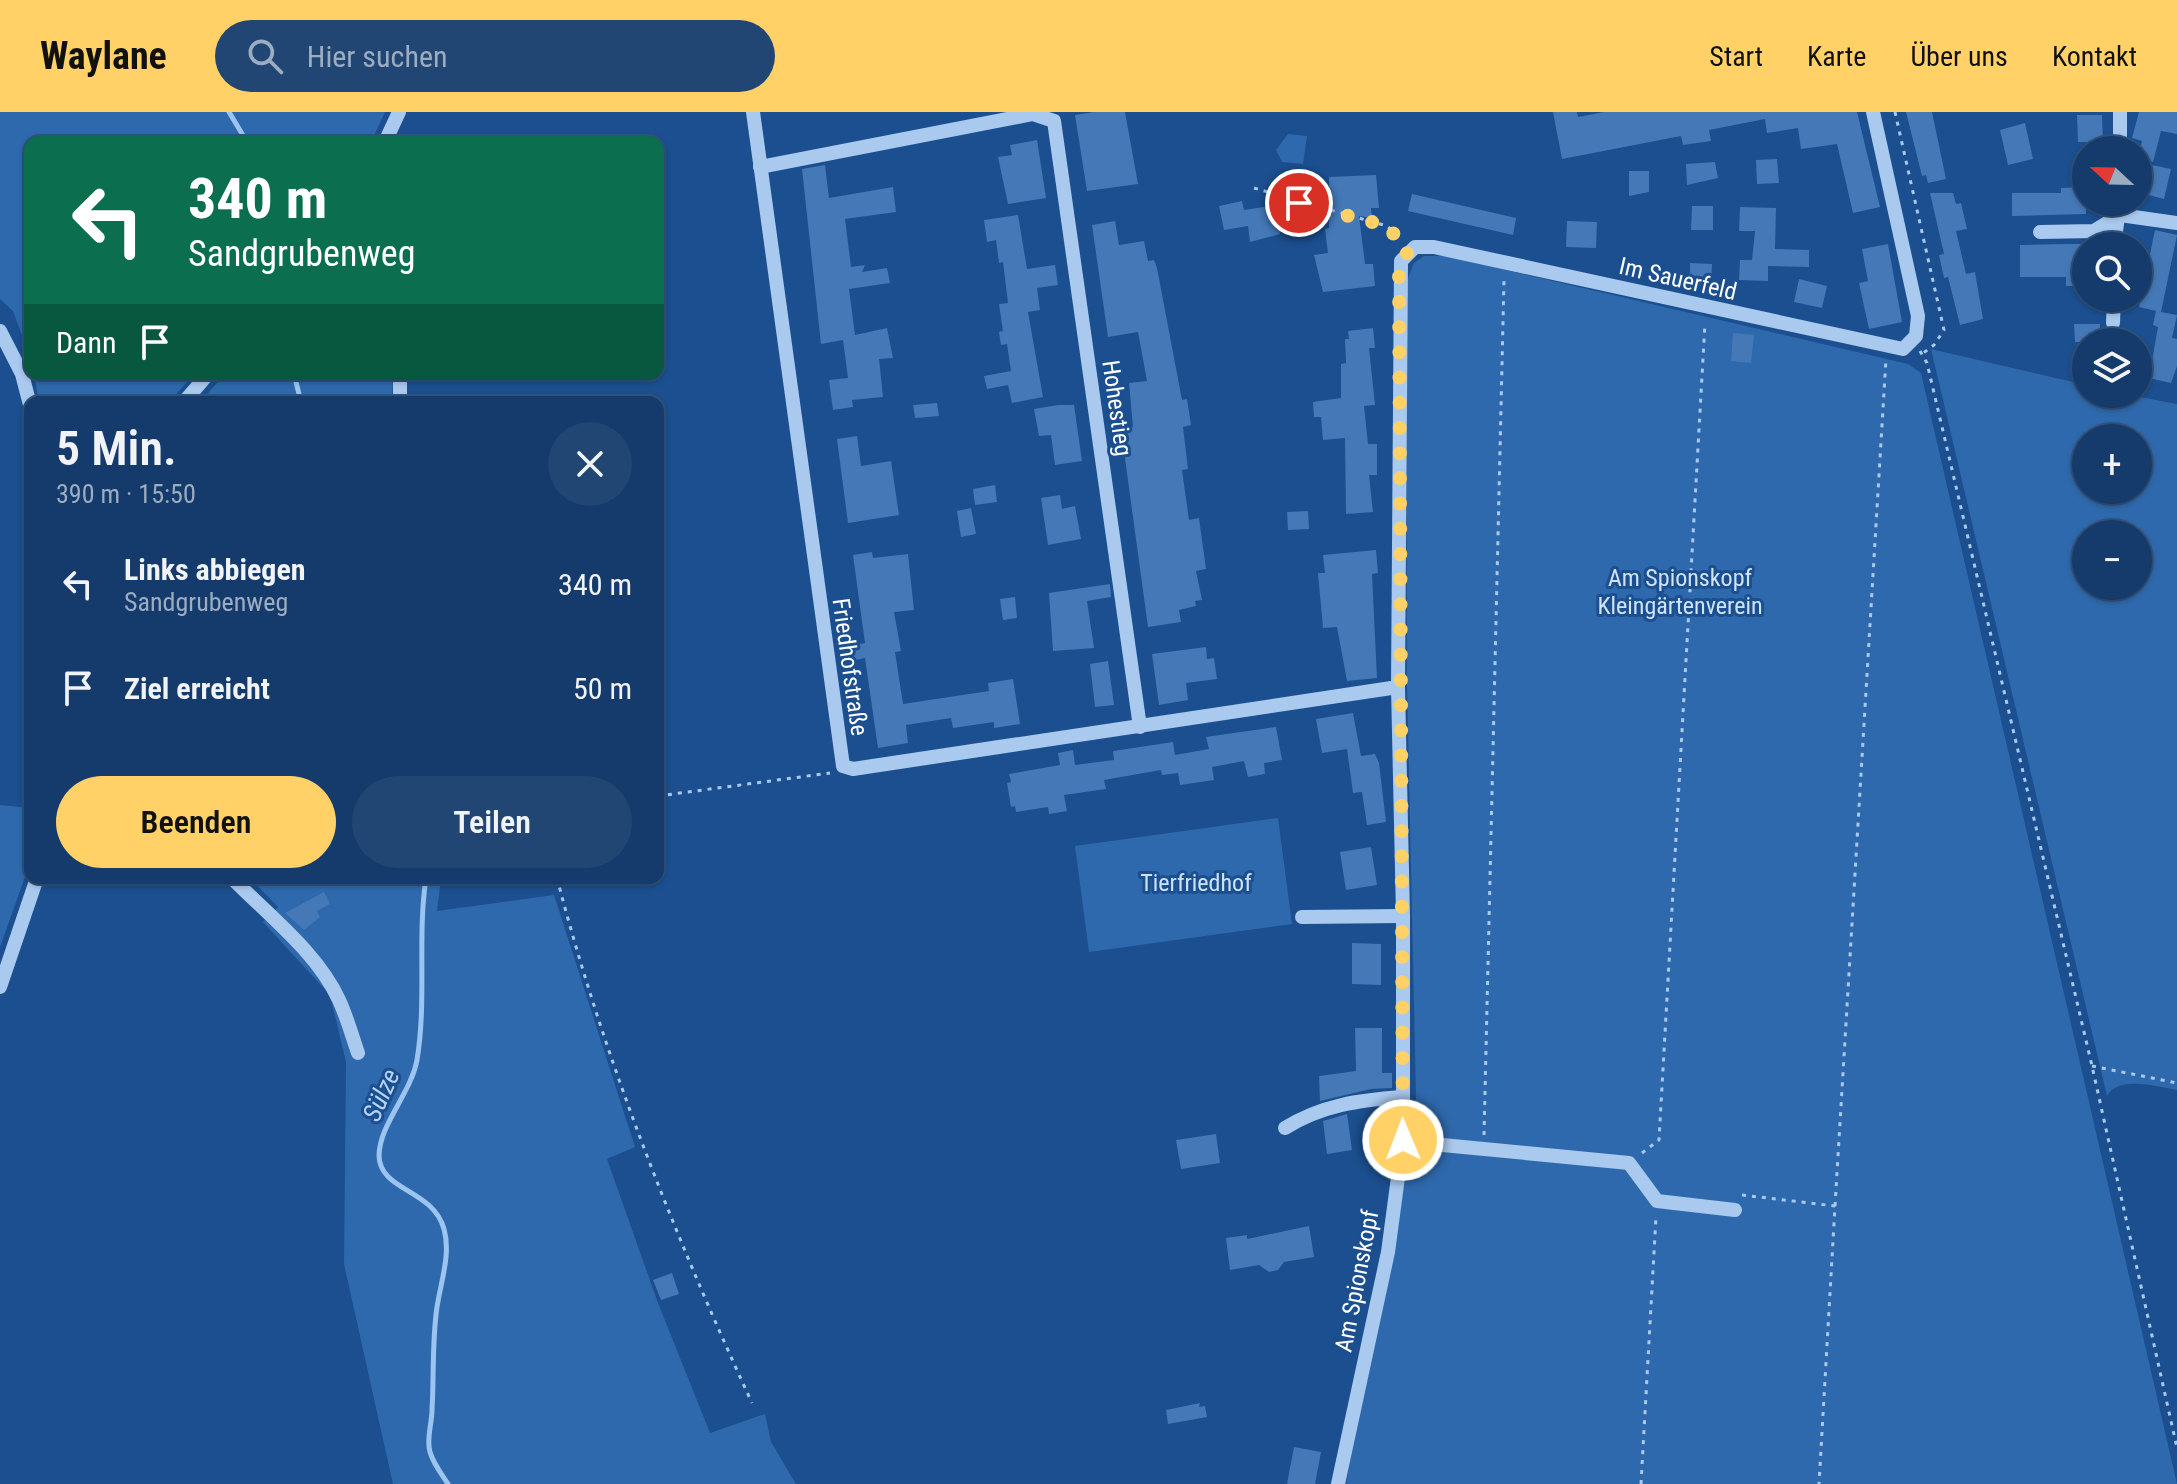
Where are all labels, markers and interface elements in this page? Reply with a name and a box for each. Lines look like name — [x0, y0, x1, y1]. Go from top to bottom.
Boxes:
search box — [215, 20, 775, 92]
text: Waylane — [40, 34, 167, 78]
icon: search — [243, 34, 287, 78]
text: Hier suchen — [307, 39, 448, 74]
text: Start — [1709, 40, 1763, 73]
text: Karte — [1807, 40, 1866, 73]
text: Über uns — [1910, 40, 2008, 73]
text: Kontakt — [2052, 40, 2137, 73]
north arrow — [2072, 136, 2152, 216]
map controls — [2072, 136, 2152, 600]
text: 340 m — [188, 166, 327, 232]
icon: left — [56, 168, 160, 272]
pin — [1265, 169, 1333, 237]
icon: arrive — [1277, 181, 1321, 225]
button: search — [2072, 232, 2152, 312]
text: Sandgrubenweg — [188, 233, 415, 275]
street label: Im Sauerfeld — [1616, 252, 1740, 306]
icon: arrive — [133, 320, 177, 364]
text: Dann — [56, 325, 117, 360]
button: layers — [2072, 328, 2152, 408]
street label: Hohestieg — [1096, 358, 1138, 458]
text: 5 Min. — [56, 420, 177, 477]
button: close — [548, 422, 632, 506]
button: + — [2072, 424, 2152, 504]
text: 390 m · 15:50 — [56, 479, 196, 509]
button: − — [2072, 520, 2152, 600]
text: Links abbiegen — [124, 552, 306, 587]
icon: left — [56, 562, 100, 606]
park label: Am Spionskopf Kleingärtenverein — [1597, 564, 1763, 620]
text: 340 m — [558, 567, 632, 602]
text: Sandgrubenweg — [124, 587, 288, 617]
street label: Friedhofstraße — [826, 596, 874, 738]
icon: arrive — [56, 666, 100, 710]
text: Ziel erreicht — [124, 671, 270, 706]
text: 50 m — [573, 671, 632, 706]
button: Beenden — [56, 776, 336, 868]
button: Teilen — [352, 776, 632, 868]
park label: Tierfriedhof — [1140, 869, 1252, 897]
water label: Sülze — [356, 1064, 406, 1126]
position arrow — [1361, 1098, 1445, 1182]
street label: Am Spionskopf — [1330, 1207, 1385, 1354]

